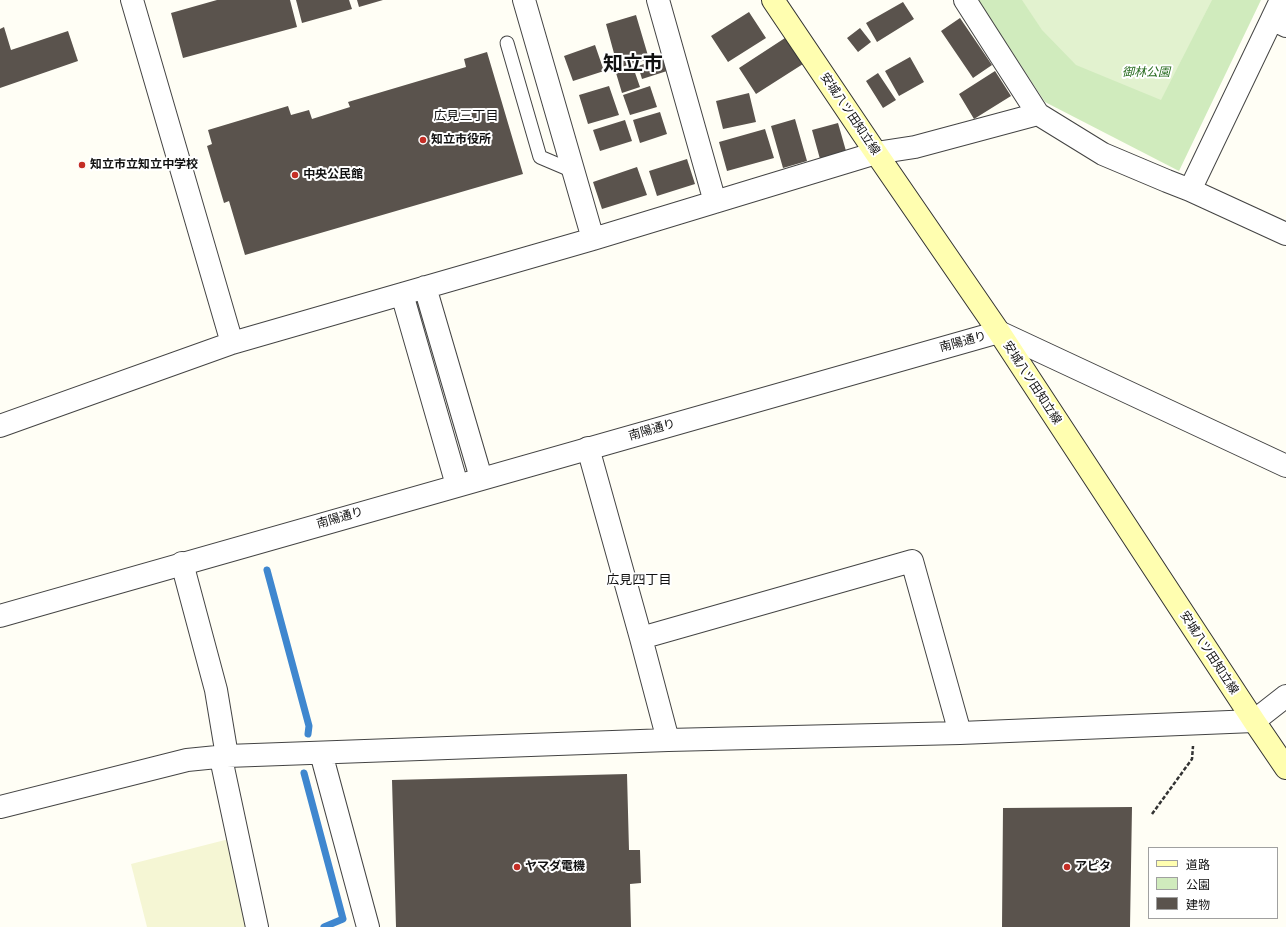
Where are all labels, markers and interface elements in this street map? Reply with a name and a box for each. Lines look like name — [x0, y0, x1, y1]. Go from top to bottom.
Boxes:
district label: 知立市 — [603, 52, 663, 76]
park label: 御林公園 — [1122, 66, 1170, 80]
street label: 安城八ツ田知立線 — [817, 70, 883, 158]
district label: 広見三丁目 — [434, 108, 498, 124]
place label: 知立市役所 — [431, 133, 491, 147]
marker: 知立市役所 — [418, 135, 428, 145]
place label: 知立市立知立中学校 — [90, 158, 198, 172]
marker: 知立市立知立中学校 — [77, 160, 87, 170]
place label: 中央公民館 — [303, 168, 363, 182]
marker: 中央公民館 — [290, 170, 300, 180]
street label: 南陽通り — [938, 329, 988, 355]
street label: 安城八ツ田知立線 — [1000, 339, 1064, 427]
street label: 南陽通り — [627, 416, 677, 444]
street label: 南陽通り — [315, 504, 365, 532]
district label: 広見四丁目 — [607, 572, 671, 588]
street label: 安城八ツ田知立線 — [1177, 609, 1241, 697]
legend — [1148, 847, 1278, 919]
text: 道路 — [1186, 857, 1210, 872]
place label: ヤマダ電機 — [525, 860, 585, 874]
place label: アピタ — [1075, 860, 1111, 874]
marker: ヤマダ電機 — [512, 862, 522, 872]
marker: アピタ — [1062, 862, 1072, 872]
text: 公園 — [1186, 877, 1210, 892]
text: 建物 — [1186, 897, 1210, 912]

